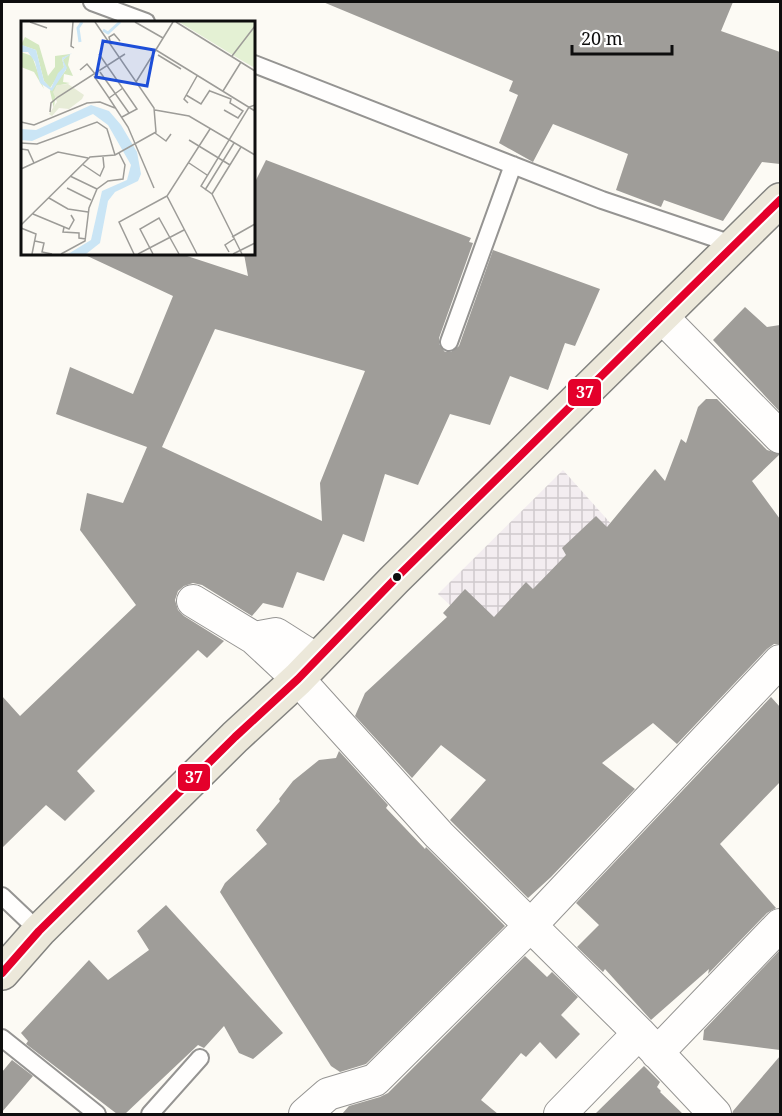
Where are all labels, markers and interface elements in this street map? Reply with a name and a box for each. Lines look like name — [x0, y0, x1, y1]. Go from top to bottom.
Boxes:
scale bar — [572, 18, 672, 56]
inset map — [21, 21, 255, 255]
text: 20 m — [581, 26, 623, 50]
line badge: 37 — [567, 378, 602, 407]
text: 37 — [576, 381, 594, 403]
unlabelled marker — [391, 571, 403, 583]
line badge: 37 — [177, 763, 211, 792]
text: 37 — [185, 766, 203, 788]

